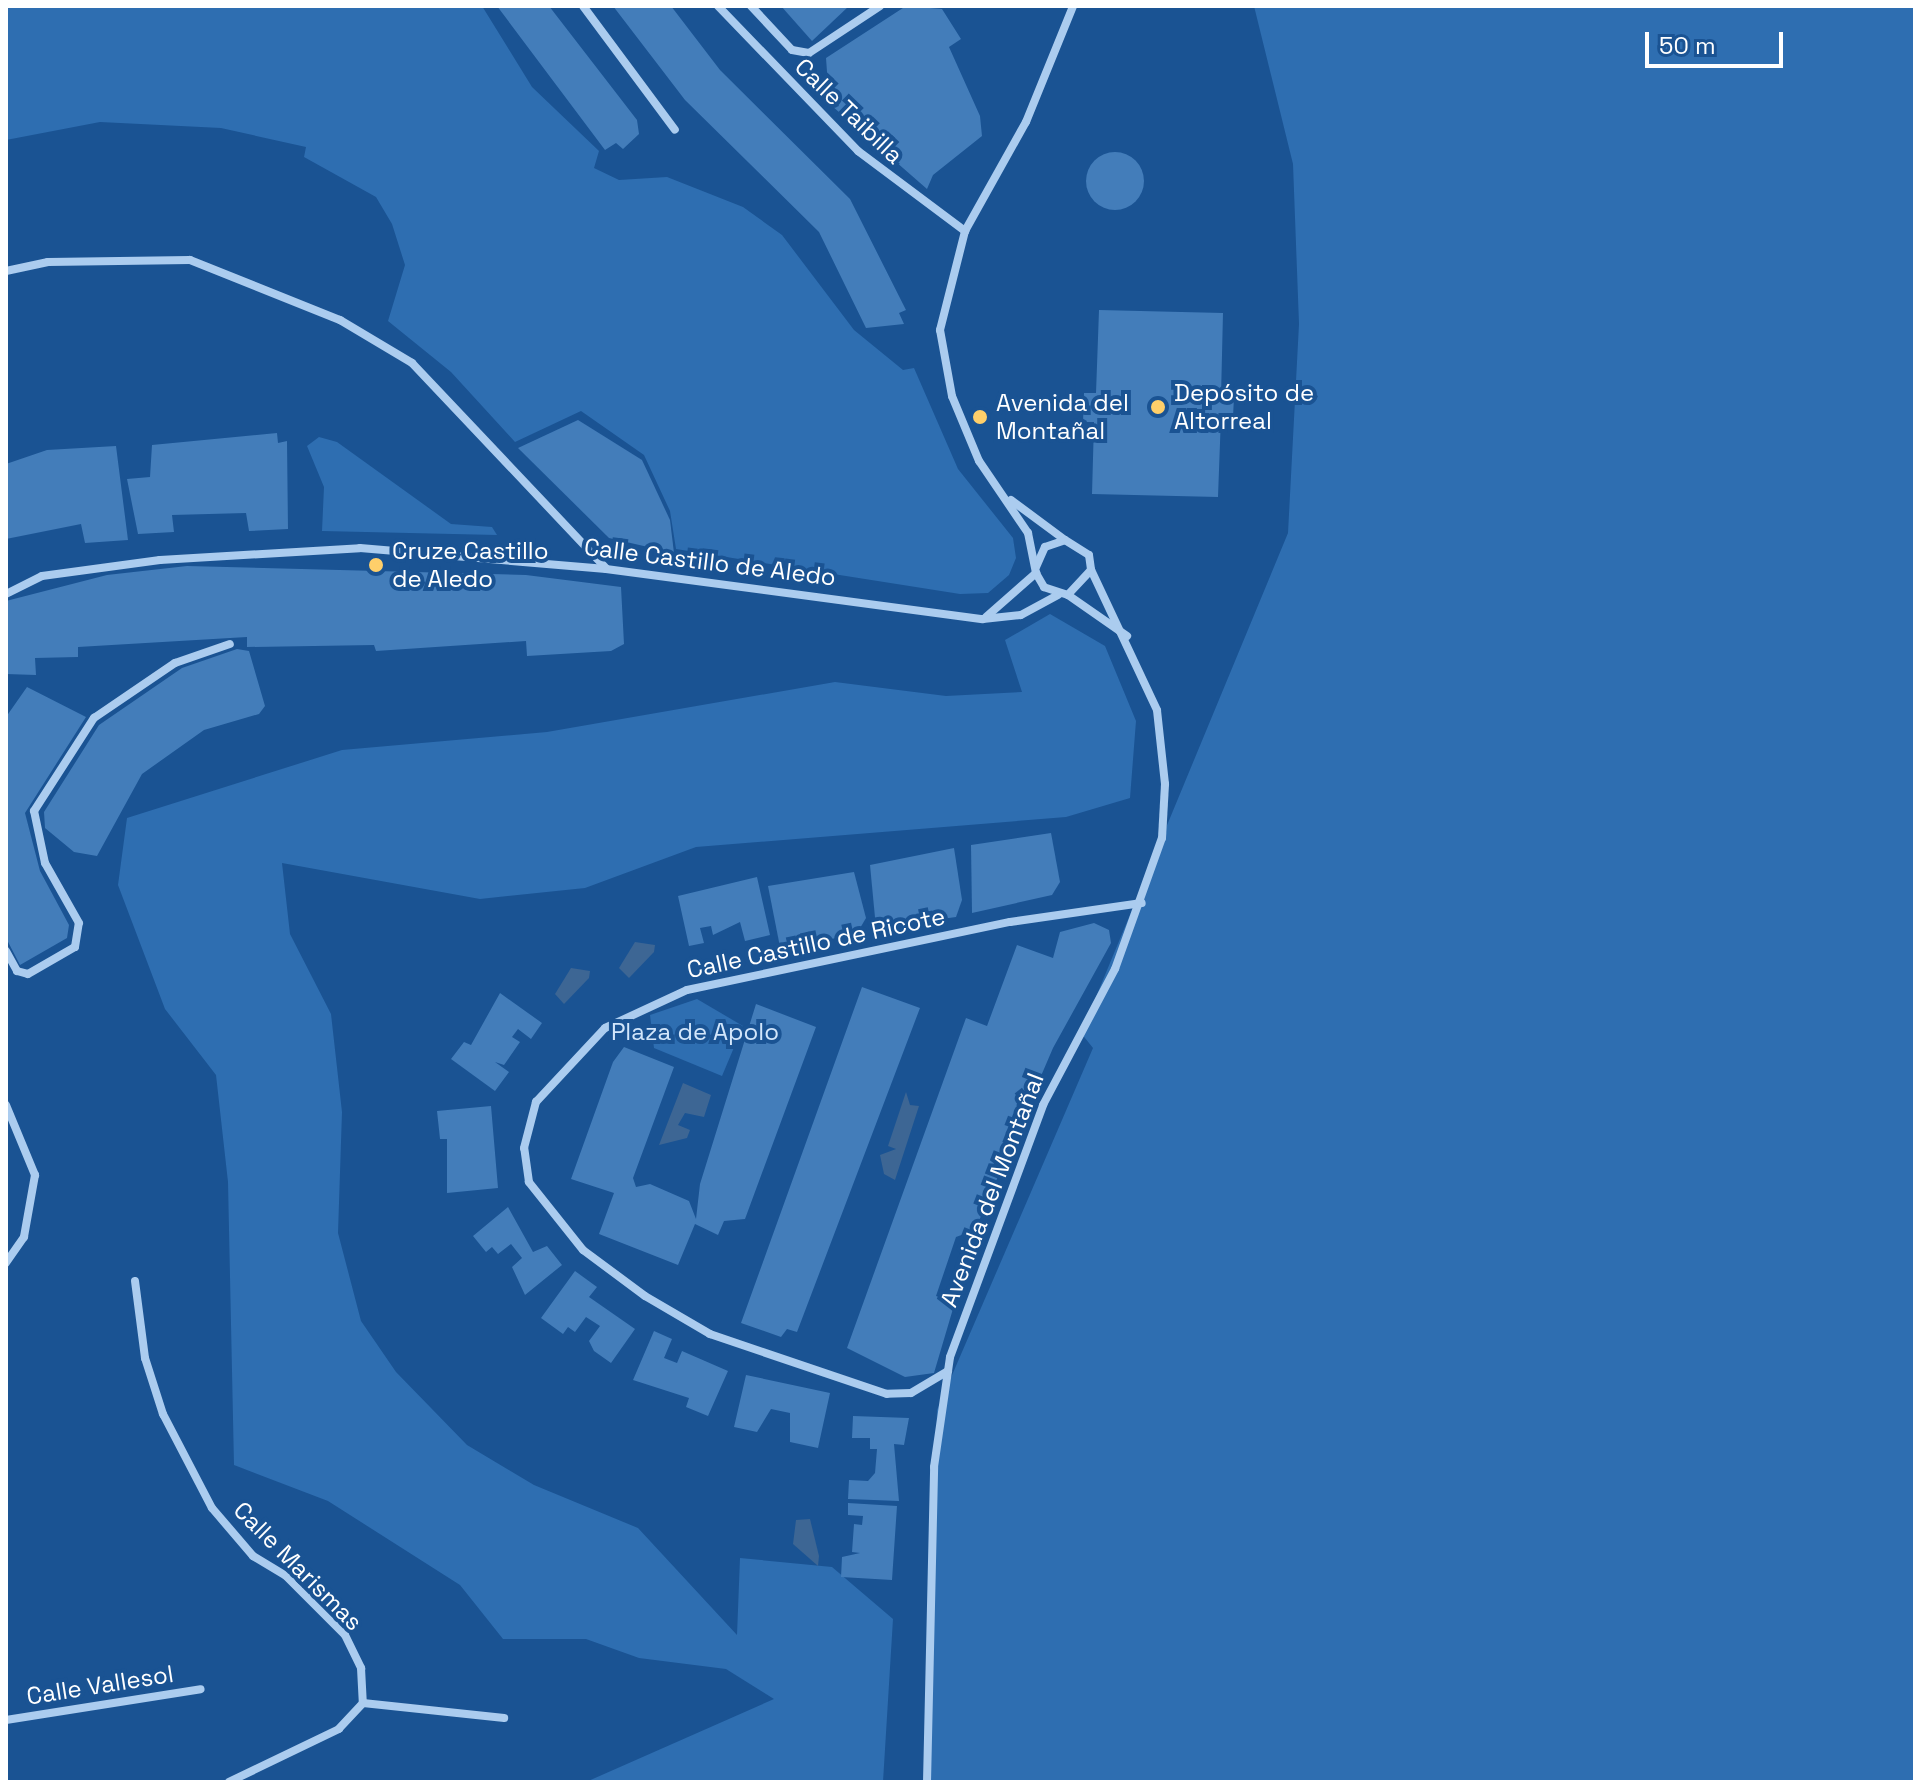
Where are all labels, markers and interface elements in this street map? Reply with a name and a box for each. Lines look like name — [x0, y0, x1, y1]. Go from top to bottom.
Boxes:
scale bar — [1649, 16, 1787, 66]
text: 50 m — [1659, 30, 1716, 61]
street label: Calle Taibilla — [789, 52, 909, 170]
place label: Depósito de Altorreal — [1174, 379, 1314, 435]
place label: Avenida del Montañal — [996, 389, 1129, 445]
marker: Depósito de Altorreal — [1149, 398, 1167, 416]
marker: Avenida del Montañal — [971, 408, 989, 426]
street label: Calle Castillo de Aledo — [582, 532, 838, 592]
place label: Cruze Castillo de Aledo — [392, 537, 549, 593]
marker: Cruze Castillo de Aledo — [367, 556, 385, 574]
street label: Calle Castillo de Ricote — [684, 902, 948, 984]
park label: Plaza de Apolo — [611, 1018, 779, 1046]
street label: Avenida del Montañal — [934, 1069, 1050, 1311]
street label: Calle Marismas — [228, 1496, 368, 1636]
street label: Calle Vallesol — [24, 1659, 176, 1711]

